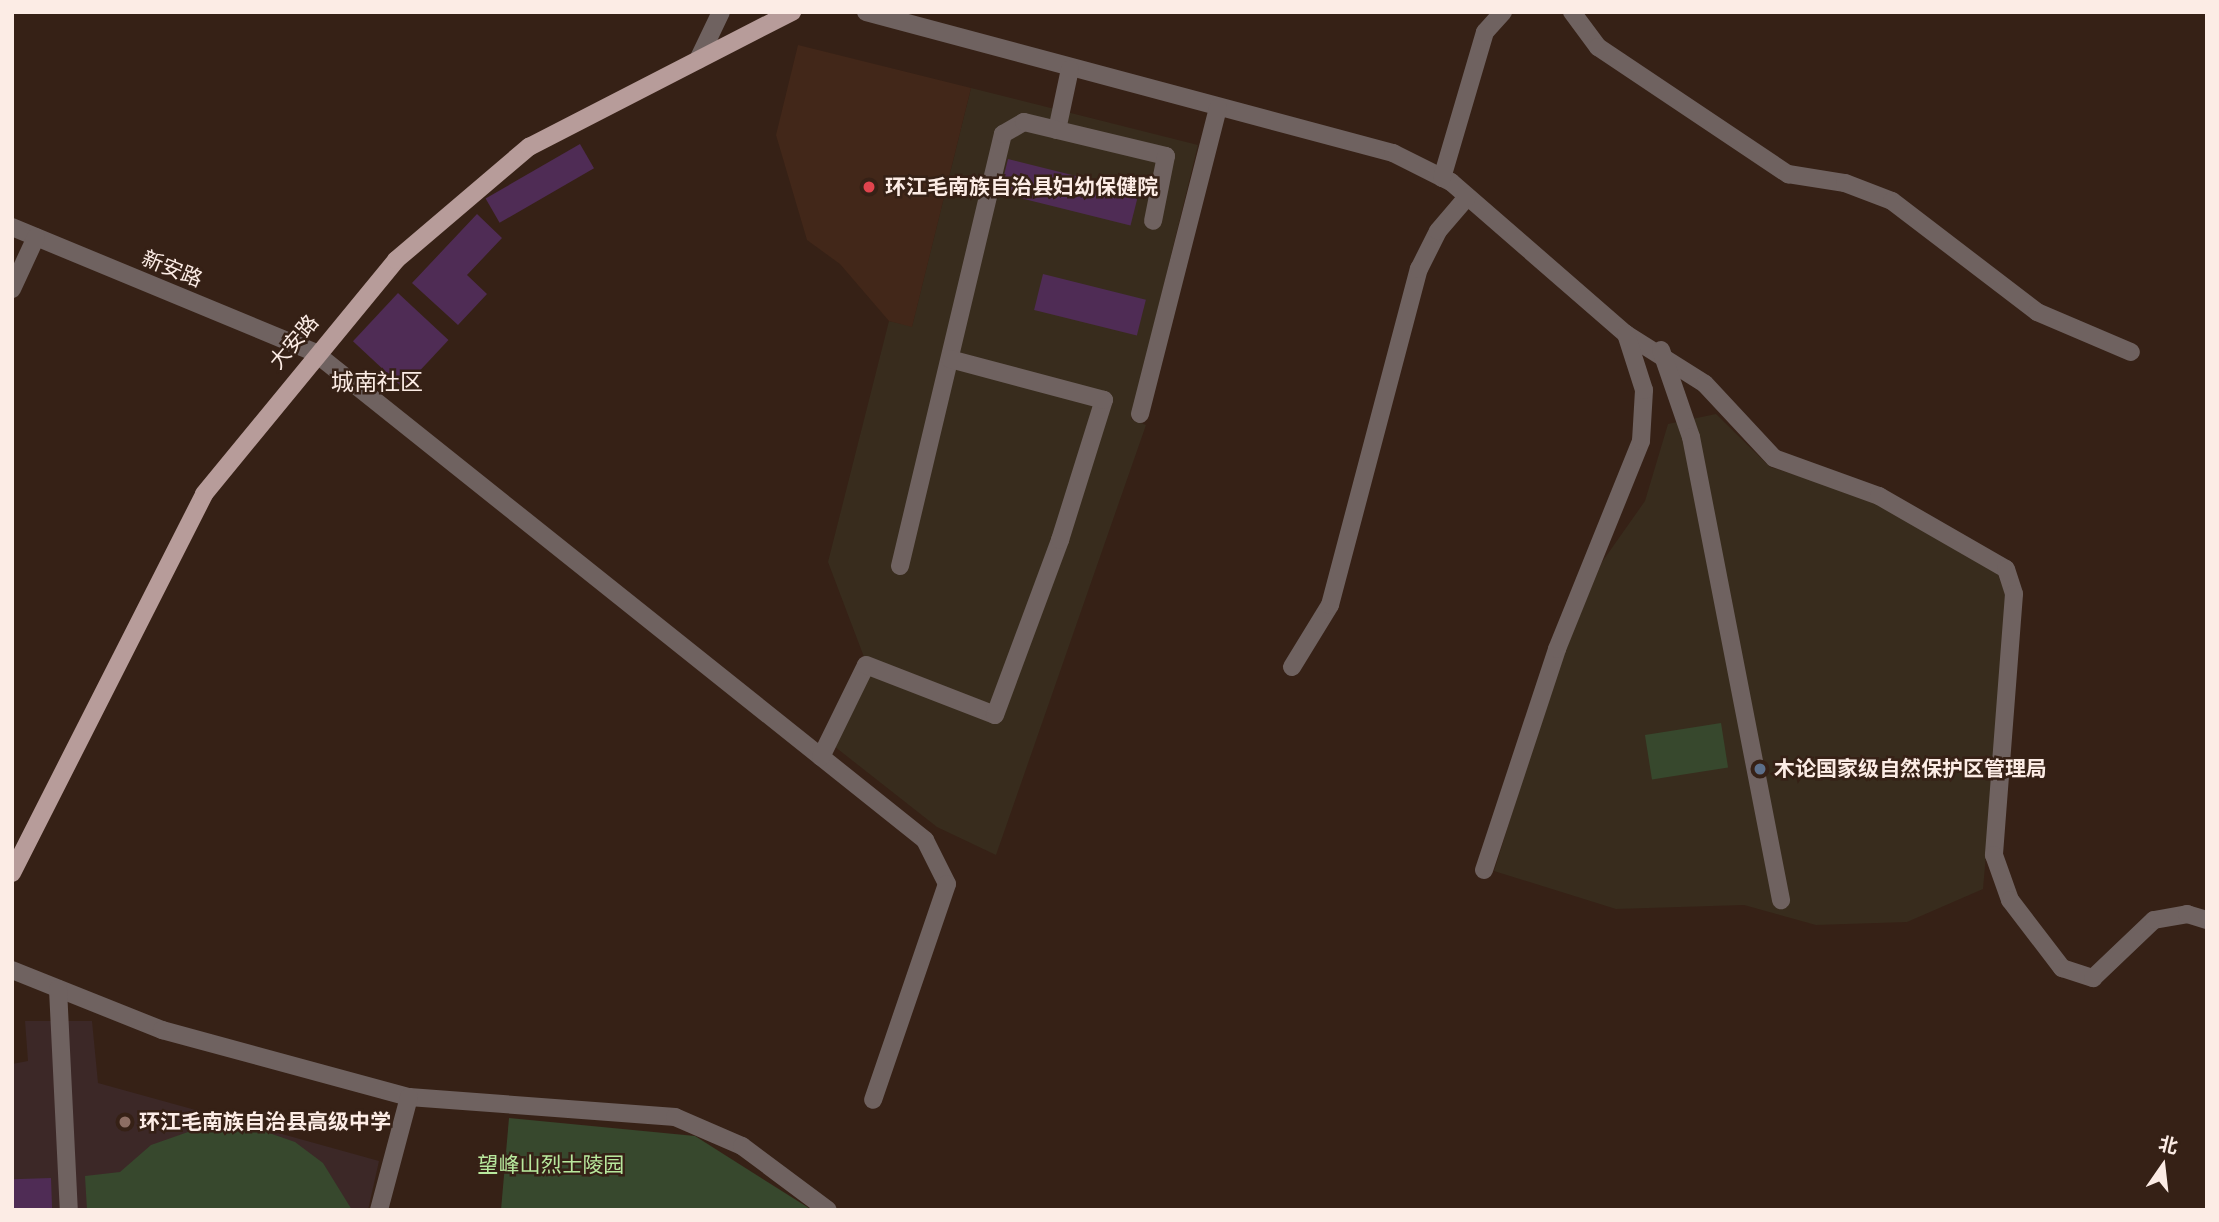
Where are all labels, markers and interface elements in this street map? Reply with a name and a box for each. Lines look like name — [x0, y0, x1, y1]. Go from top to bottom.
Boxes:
place label: 环江毛南族自治县妇幼保健院 — [885, 174, 1158, 200]
marker: 环江毛南族自治县妇幼保健院 — [859, 177, 879, 197]
street label: 新安路 — [138, 246, 206, 292]
street label: 大安路 — [264, 310, 324, 374]
district label: 城南社区 — [331, 368, 423, 396]
place label: 木论国家级自然保护区管理局 — [1774, 756, 2047, 782]
marker: 木论国家级自然保护区管理局 — [1752, 761, 1768, 777]
place label: 环江毛南族自治县高级中学 — [139, 1109, 391, 1135]
marker: 环江毛南族自治县高级中学 — [117, 1114, 133, 1130]
text: 北 — [2156, 1130, 2181, 1161]
north arrow — [2128, 1131, 2198, 1201]
park label: 望峰山烈士陵园 — [478, 1152, 624, 1178]

